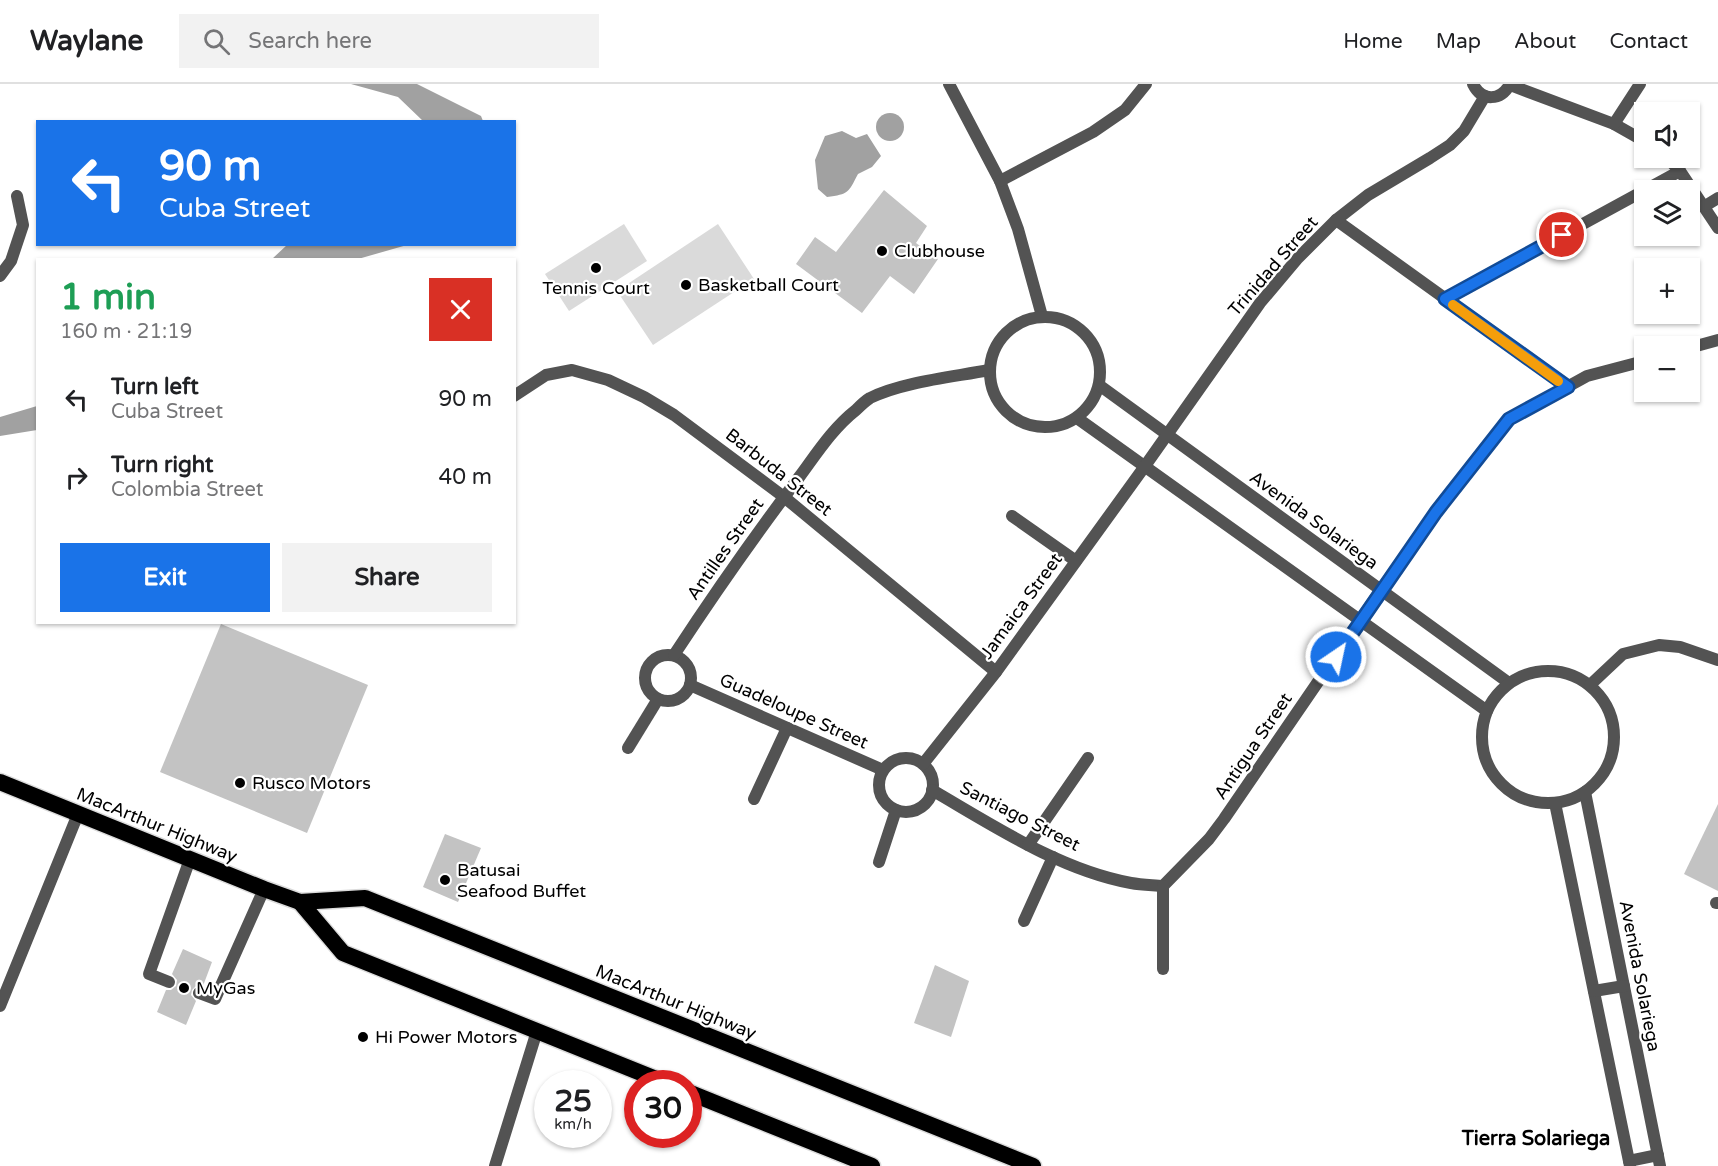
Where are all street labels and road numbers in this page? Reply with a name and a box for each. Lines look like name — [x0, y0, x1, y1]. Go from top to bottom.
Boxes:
street label: Trinidad Street — [1223, 211, 1323, 321]
street label: Barbuda Street — [721, 423, 837, 521]
street label: Avenida Solariega — [1245, 466, 1383, 574]
street label: Antilles Street — [682, 494, 768, 604]
street label: Jamaica Street — [975, 549, 1067, 663]
street label: Guadeloupe Street — [716, 668, 872, 754]
street label: Antigua Street — [1209, 688, 1297, 804]
street label: Santiago Street — [956, 776, 1084, 856]
street label: MacArthur Highway — [73, 783, 241, 867]
street label: Avenida Solariega — [1615, 898, 1665, 1054]
street label: MacArthur Highway — [592, 960, 760, 1044]

